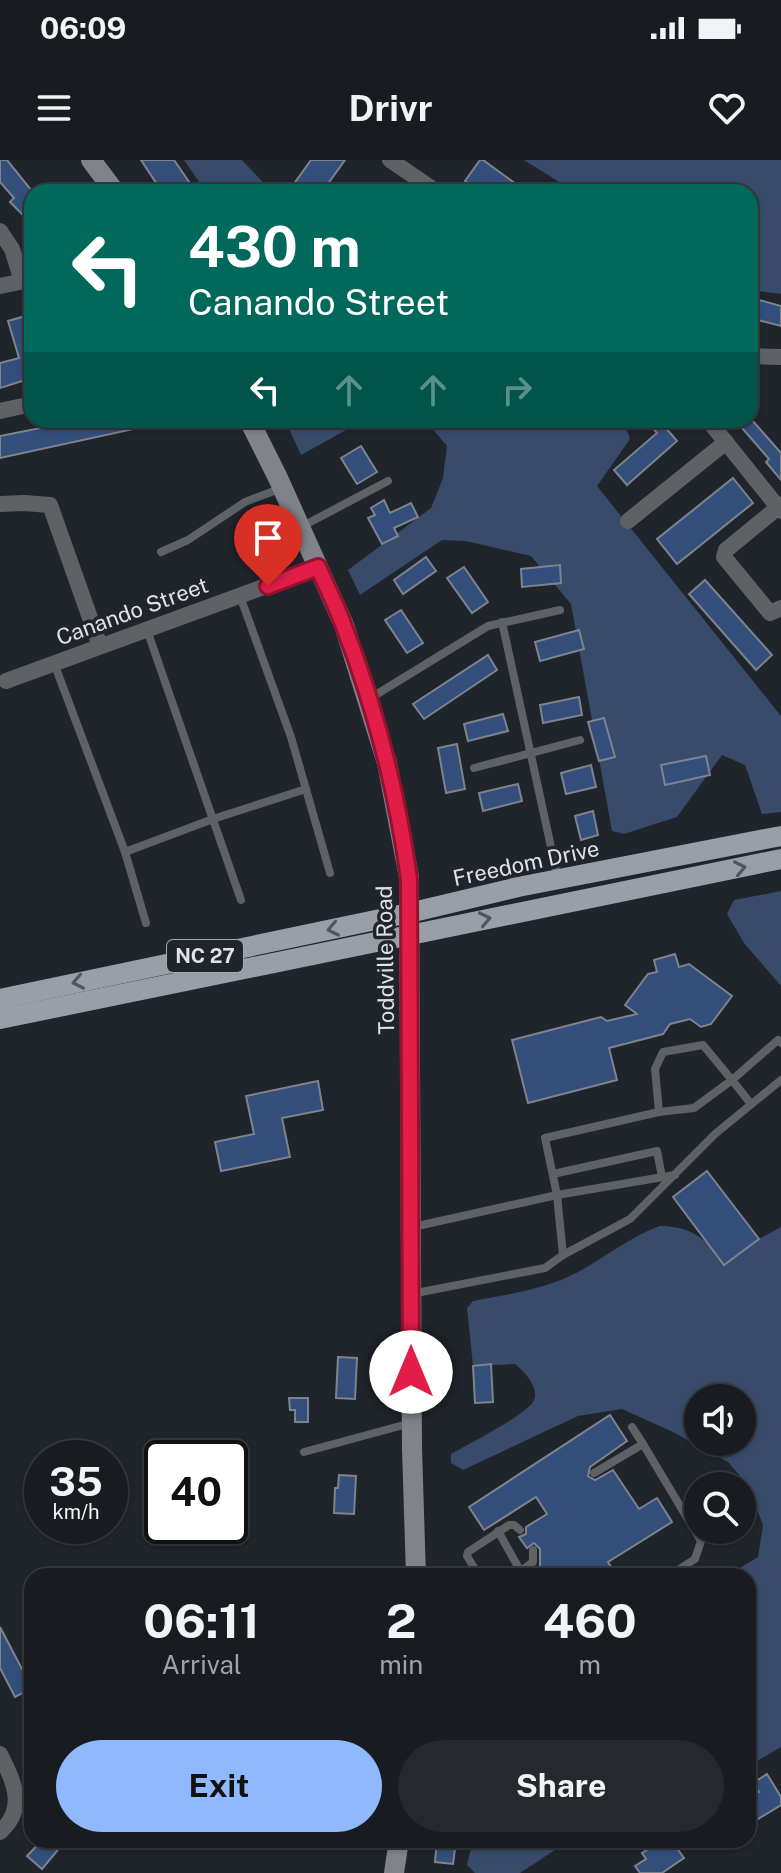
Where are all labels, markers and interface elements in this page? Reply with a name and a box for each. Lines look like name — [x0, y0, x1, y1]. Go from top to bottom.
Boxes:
text: 06:09 — [40, 10, 126, 46]
icon: menu — [32, 86, 76, 130]
icon: heart — [705, 86, 749, 130]
text: Drivr — [349, 87, 432, 129]
text: 430 m — [188, 214, 361, 280]
icon: left — [56, 216, 160, 320]
text: Canando Street — [188, 281, 449, 323]
icon: left — [243, 368, 287, 412]
icon: ahead — [327, 368, 371, 412]
icon: ahead — [411, 368, 455, 412]
icon: right — [495, 368, 539, 412]
pin — [234, 504, 302, 586]
icon: arrive — [246, 516, 290, 560]
street label: Canando Street — [53, 571, 211, 651]
street label: Freedom Drive — [450, 835, 602, 891]
one-way arrow — [732, 860, 746, 877]
street label: Toddville Road — [371, 885, 399, 1035]
one-way arrow — [477, 911, 491, 928]
one-way arrow — [327, 920, 340, 937]
road number: NC 27 — [167, 940, 243, 972]
one-way arrow — [72, 973, 86, 990]
position arrow — [369, 1330, 453, 1414]
map controls — [684, 1384, 756, 1544]
button: sound — [684, 1384, 756, 1456]
speed limit sign: 40 — [144, 1440, 248, 1544]
text: 35 — [49, 1458, 103, 1505]
button: search — [684, 1472, 756, 1544]
text: km/h — [52, 1500, 100, 1524]
text: 06:11 — [143, 1592, 260, 1649]
text: 2 — [386, 1592, 417, 1649]
text: 460 — [543, 1592, 637, 1649]
text: Arrival — [161, 1649, 242, 1680]
text: min — [379, 1649, 423, 1680]
text: m — [578, 1649, 601, 1680]
button: Exit — [56, 1740, 382, 1832]
button: Share — [398, 1740, 724, 1832]

